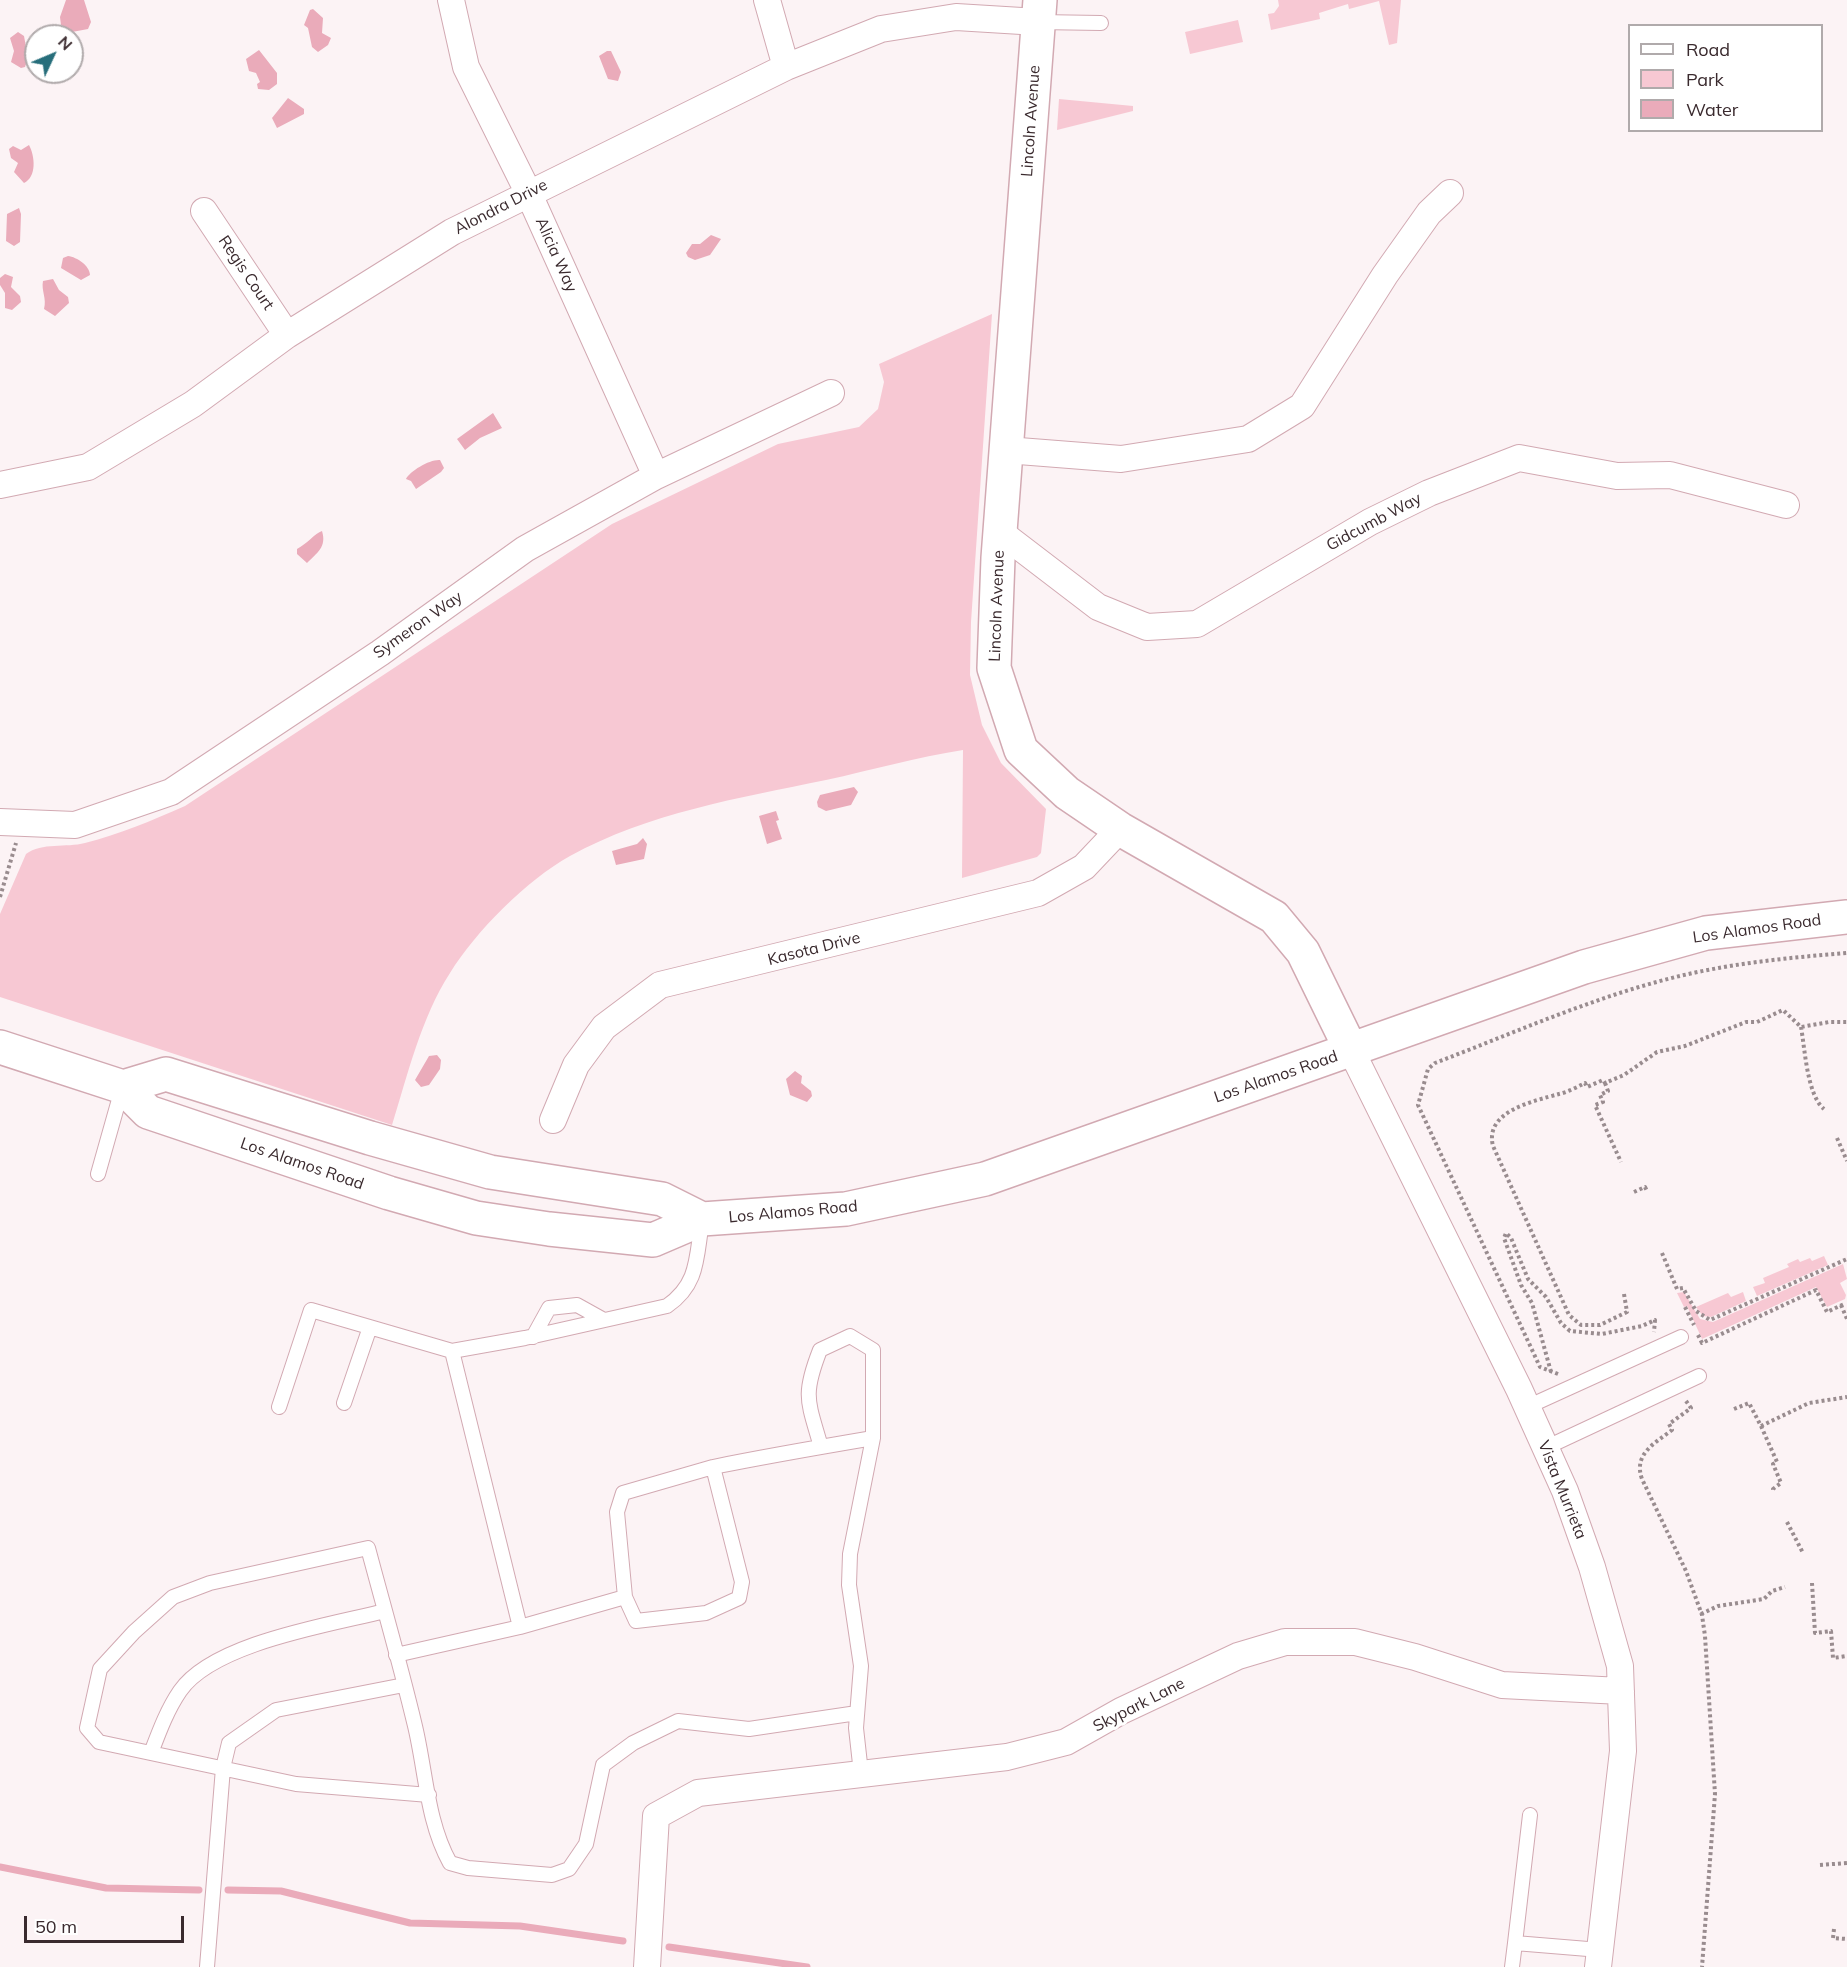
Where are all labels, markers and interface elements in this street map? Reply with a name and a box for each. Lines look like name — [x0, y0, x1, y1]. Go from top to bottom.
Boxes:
north arrow — [24, 24, 84, 84]
legend — [1628, 24, 1823, 132]
text: N — [54, 32, 77, 54]
text: Road — [1686, 38, 1730, 61]
street label: Lincoln Avenue — [1018, 65, 1044, 177]
text: Park — [1686, 68, 1724, 91]
text: Water — [1686, 98, 1738, 121]
street label: Alondra Drive — [451, 175, 551, 239]
street label: Alicia Way — [531, 215, 581, 295]
street label: Regis Court — [214, 232, 278, 314]
street label: Gidcumb Way — [1323, 489, 1425, 555]
street label: Lincoln Avenue — [985, 550, 1009, 662]
street label: Symeron Way — [370, 587, 466, 663]
street label: Los Alamos Road — [1692, 910, 1822, 948]
street label: Kasota Drive — [766, 928, 862, 970]
street label: Los Alamos Road — [1212, 1047, 1340, 1107]
street label: Los Alamos Road — [238, 1134, 366, 1194]
street label: Los Alamos Road — [728, 1197, 858, 1227]
street label: Vista Murrieta — [1534, 1438, 1590, 1542]
street label: Skypark Lane — [1090, 1674, 1188, 1736]
scale bar — [27, 1904, 188, 1942]
text: 50 m — [35, 1915, 77, 1938]

